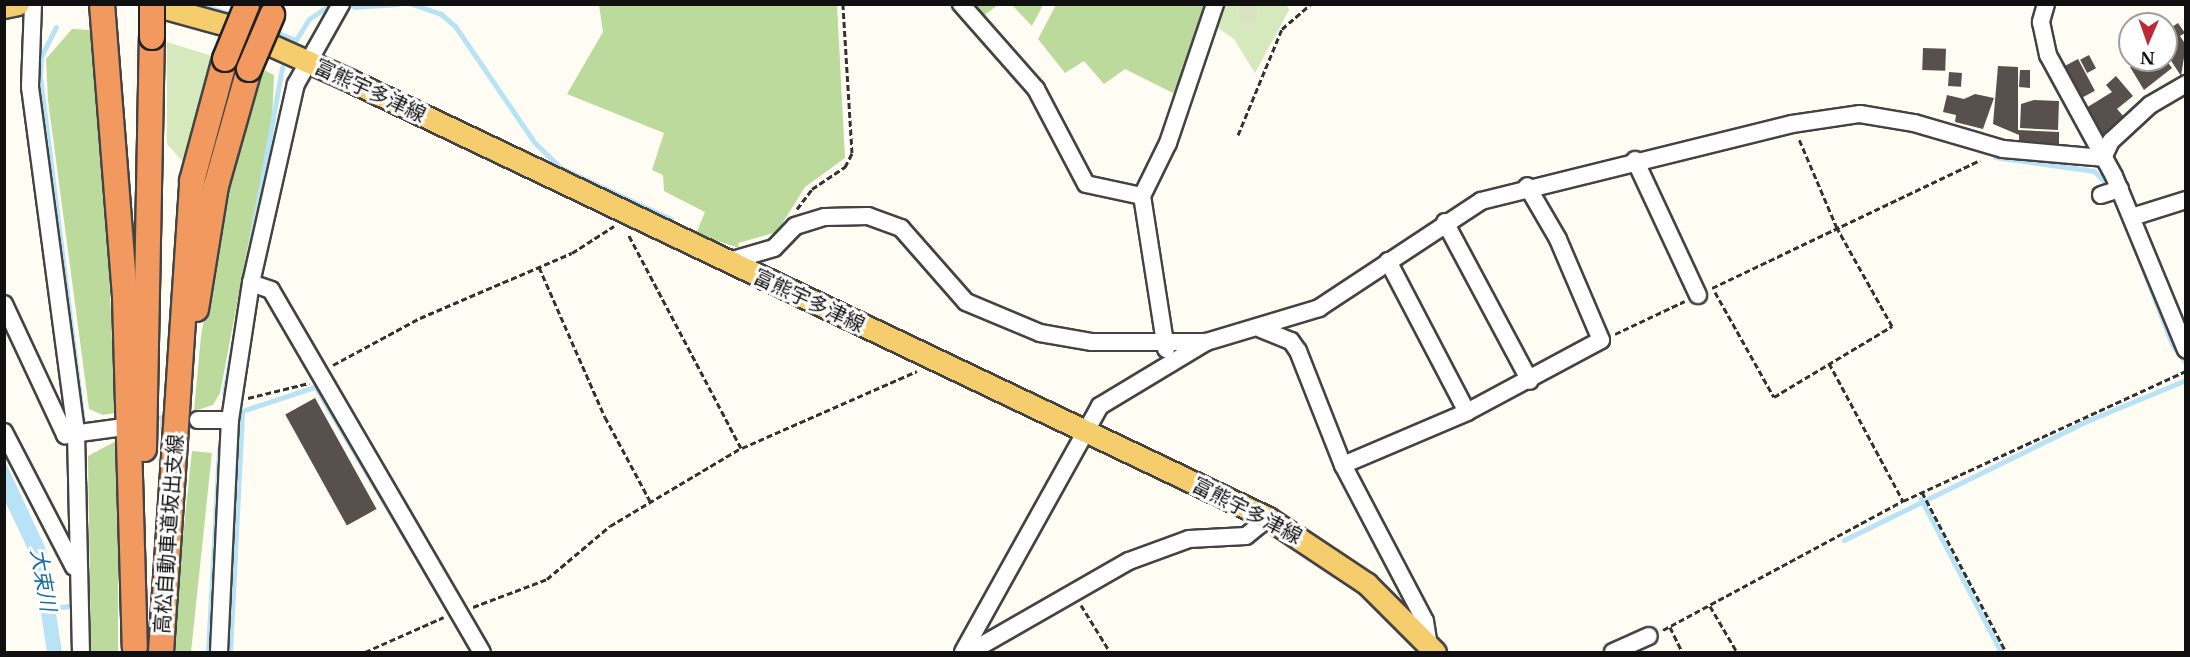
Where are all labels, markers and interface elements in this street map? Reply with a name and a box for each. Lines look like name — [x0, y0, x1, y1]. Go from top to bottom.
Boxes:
north arrow — [2118, 12, 2178, 72]
text: N — [2140, 48, 2155, 68]
street label: 富熊宇多津線 — [311, 55, 429, 127]
street label: 富熊宇多津線 — [750, 265, 868, 337]
street label: 高松自動車道坂出支線 — [150, 433, 188, 635]
street label: 富熊宇多津線 — [1188, 473, 1306, 549]
water label: 大束川 — [25, 547, 61, 613]

